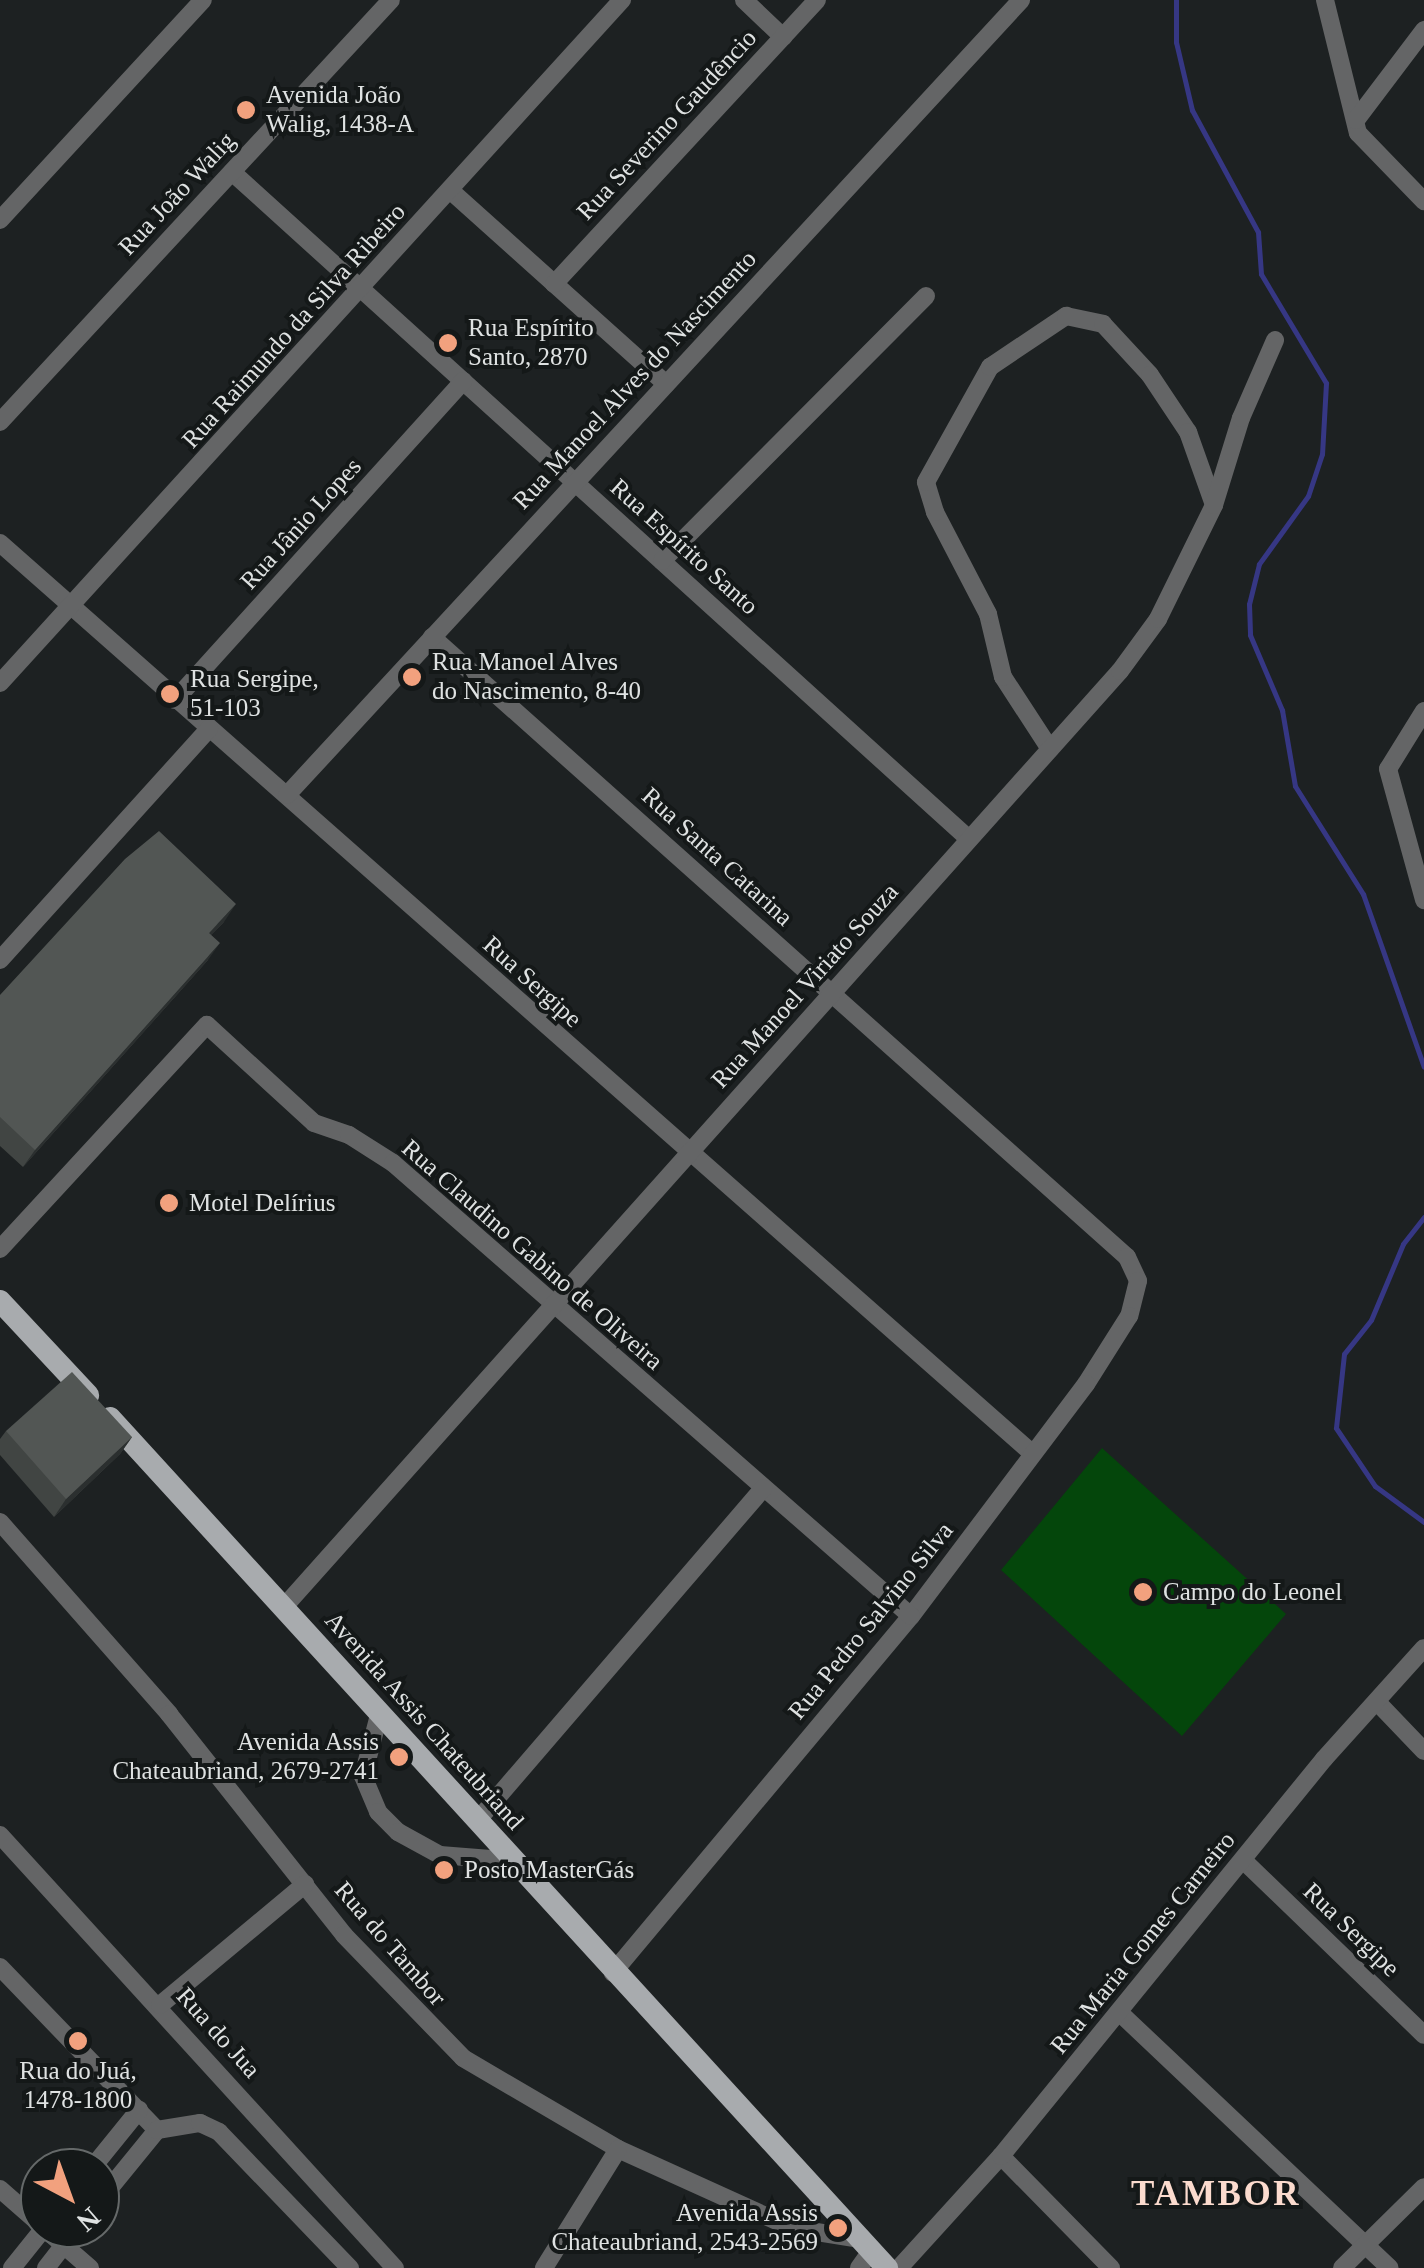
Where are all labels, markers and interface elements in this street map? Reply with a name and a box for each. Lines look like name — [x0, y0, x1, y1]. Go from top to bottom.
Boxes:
street label: Rua Severino Gaudêncio — [571, 23, 763, 227]
place label: Avenida João Walig, 1438-A — [266, 81, 414, 140]
marker: Avenida João Walig, 1438-A — [235, 99, 257, 121]
street label: Rua João Walig — [112, 126, 242, 262]
street label: Rua Raimundo da Silva Ribeiro — [176, 197, 412, 455]
street label: Rua Manoel Alves do Nascimento — [507, 244, 763, 516]
place label: Rua Espírito Santo, 2870 — [468, 314, 594, 373]
marker: Rua Espírito Santo, 2870 — [437, 332, 459, 354]
street label: Rua Jânio Lopes — [234, 452, 368, 596]
street label: Rua Espírito Santo — [604, 473, 764, 621]
place label: Rua Manoel Alves do Nascimento, 8-40 — [432, 648, 641, 707]
place label: Rua Sergipe, 51-103 — [190, 665, 319, 724]
marker: Rua Manoel Alves do Nascimento, 8-40 — [401, 666, 423, 688]
marker: Rua Sergipe, 51-103 — [159, 683, 181, 705]
street label: Rua Santa Catarina — [635, 781, 799, 933]
street label: Rua Manoel Viriato Souza — [705, 877, 905, 1095]
street label: Rua Sergipe — [476, 930, 588, 1034]
street label: Rua Claudino Gabino de Oliveira — [395, 1133, 669, 1377]
place label: Motel Delírius — [189, 1188, 336, 1218]
marker: Motel Delírius — [158, 1192, 180, 1214]
street label: Rua Pedro Salvino Silva — [782, 1516, 960, 1726]
place label: Campo do Leonel — [1163, 1577, 1342, 1607]
marker: Campo do Leonel — [1132, 1581, 1154, 1603]
street label: Avenida Assis Chateubriand — [318, 1605, 530, 1837]
place label: Avenida Assis Chateaubriand, 2679-2741 — [112, 1728, 379, 1787]
marker: Avenida Assis Chateaubriand, 2679-2741 — [388, 1746, 410, 1768]
street label: Rua Maria Gomes Carneiro — [1044, 1826, 1242, 2060]
place label: Posto MasterGás — [464, 1855, 634, 1885]
marker: Posto MasterGás — [433, 1859, 455, 1881]
street label: Rua do Tambor — [328, 1876, 452, 2012]
street label: Rua Sergipe — [1297, 1877, 1405, 1983]
street label: Rua do Jua — [170, 1982, 266, 2084]
marker: Rua do Juá, 1478-1800 — [67, 2030, 89, 2052]
place label: Rua do Juá, 1478-1800 — [19, 2057, 137, 2116]
north arrow — [20, 2148, 120, 2248]
district label: TAMBOR — [1131, 2173, 1301, 2215]
place label: Avenida Assis Chateaubriand, 2543-2569 — [551, 2199, 818, 2258]
text: N — [71, 2201, 107, 2238]
marker: Avenida Assis Chateaubriand, 2543-2569 — [827, 2217, 849, 2239]

